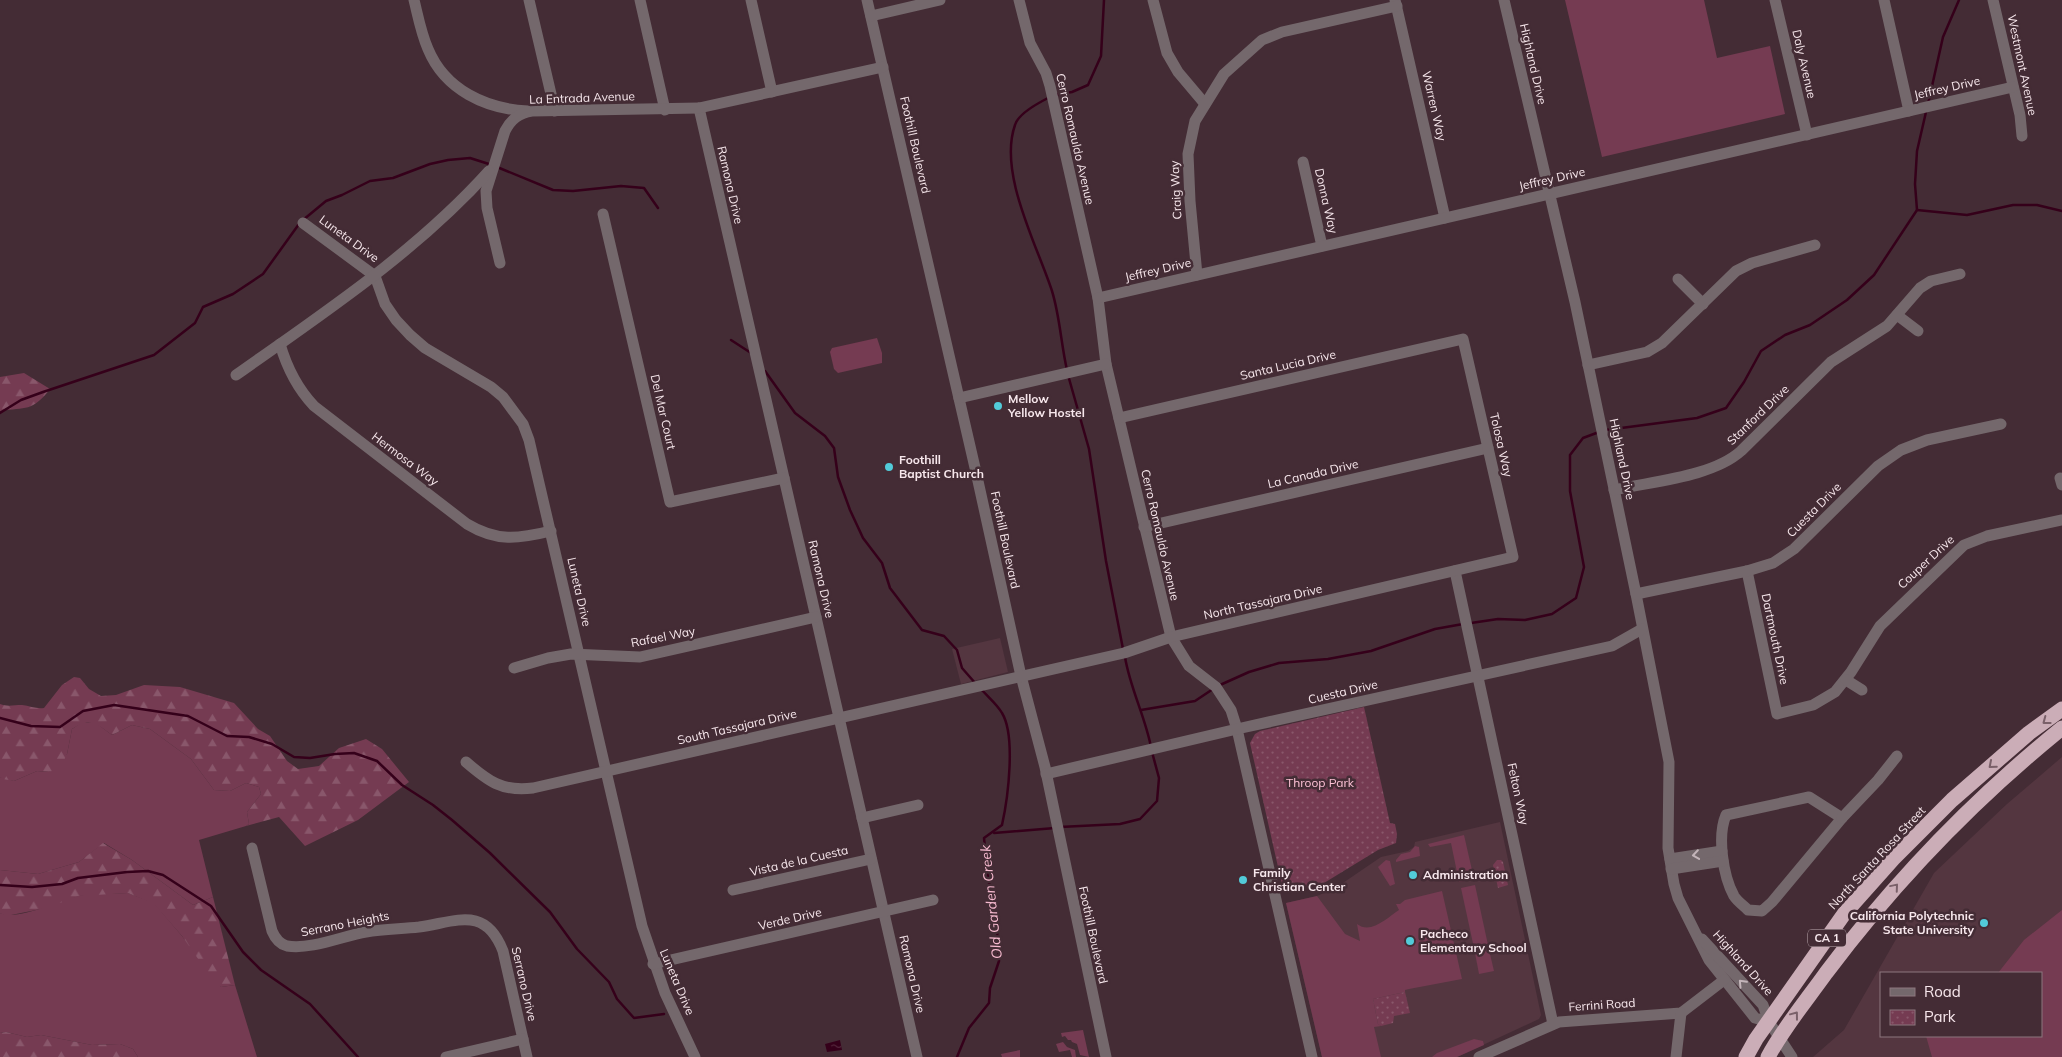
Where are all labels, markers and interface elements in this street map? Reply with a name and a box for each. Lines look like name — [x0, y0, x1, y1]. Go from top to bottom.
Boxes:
street label: Westmont Avenue — [2004, 13, 2041, 117]
street label: Highland Drive — [1517, 22, 1550, 106]
street label: Daly Avenue — [1789, 28, 1820, 100]
street label: Warren Way — [1419, 69, 1450, 143]
street label: Cerro Romauldo Avenue — [1053, 72, 1098, 206]
street label: Jeffrey Drive — [1912, 73, 1982, 102]
street label: La Entrada Avenue — [529, 88, 635, 107]
street label: Foothill Boulevard — [897, 95, 934, 195]
street label: Ramona Drive — [714, 145, 747, 225]
street label: Craig Way — [1166, 160, 1185, 220]
street label: Jeffrey Drive — [1517, 164, 1587, 193]
street label: Donna Way — [1312, 167, 1341, 236]
street label: Luneta Drive — [316, 212, 382, 265]
street label: Jeffrey Drive — [1123, 255, 1193, 284]
street label: Santa Lucia Drive — [1239, 346, 1337, 383]
street label: Del Mar Court — [648, 373, 679, 451]
street label: Stanford Drive — [1724, 381, 1792, 448]
place label: Mellow Yellow Hostel — [1007, 391, 1085, 420]
marker: Mellow Yellow Hostel — [992, 400, 1004, 412]
street label: Tolosa Way — [1487, 411, 1516, 479]
street label: Highland Drive — [1607, 417, 1638, 501]
street label: Hermosa Way — [369, 429, 442, 489]
place label: Foothill Baptist Church — [899, 452, 984, 481]
street label: La Canada Drive — [1266, 456, 1360, 491]
marker: Foothill Baptist Church — [883, 461, 895, 473]
street label: Cerro Romauldo Avenue — [1138, 468, 1183, 602]
street label: Cuesta Drive — [1783, 479, 1844, 540]
street label: Foothill Boulevard — [988, 490, 1023, 590]
street label: Couper Drive — [1894, 532, 1957, 592]
street label: Ramona Drive — [805, 539, 838, 619]
street label: Luneta Drive — [564, 556, 595, 628]
street label: North Tassajara Drive — [1202, 581, 1324, 622]
street label: Dartmouth Drive — [1759, 592, 1792, 686]
street label: Rafael Way — [629, 623, 697, 650]
street label: Cuesta Drive — [1307, 676, 1379, 707]
street label: South Tassajara Drive — [676, 705, 798, 748]
one-way arrow — [2042, 715, 2052, 724]
one-way arrow — [1989, 759, 1998, 768]
street label: Felton Way — [1505, 761, 1533, 827]
park label: Throop Park — [1286, 775, 1355, 790]
street label: North Santa Rosa Street — [1825, 803, 1928, 912]
street label: Vista de la Cuesta — [748, 842, 850, 879]
water label: Old Garden Creek — [976, 843, 1006, 960]
one-way arrow — [1691, 849, 1700, 859]
place label: Family Christian Center — [1253, 865, 1346, 894]
place label: Administration — [1423, 867, 1508, 882]
marker: Administration — [1407, 869, 1419, 881]
marker: Family Christian Center — [1237, 874, 1249, 886]
one-way arrow — [1890, 884, 1898, 893]
street label: Foothill Boulevard — [1076, 885, 1111, 985]
street label: Verde Drive — [757, 904, 823, 933]
street label: Serrano Heights — [299, 908, 390, 939]
place label: California Polytechnic State University — [1850, 908, 1974, 937]
marker: California Polytechnic State University — [1978, 917, 1990, 929]
place label: Pacheco Elementary School — [1420, 926, 1527, 955]
street label: Highland Drive — [1710, 927, 1777, 998]
road number: CA 1 — [1808, 930, 1846, 946]
street label: Ramona Drive — [896, 934, 929, 1014]
marker: Pacheco Elementary School — [1404, 935, 1416, 947]
street label: Serrano Drive — [509, 945, 540, 1023]
street label: Luneta Drive — [657, 946, 698, 1017]
legend — [1880, 972, 2042, 1037]
one-way arrow — [1739, 979, 1748, 988]
text: Road — [1924, 982, 1961, 1001]
street label: Ferrini Road — [1568, 995, 1636, 1014]
text: Park — [1924, 1007, 1956, 1026]
one-way arrow — [1790, 1012, 1798, 1021]

